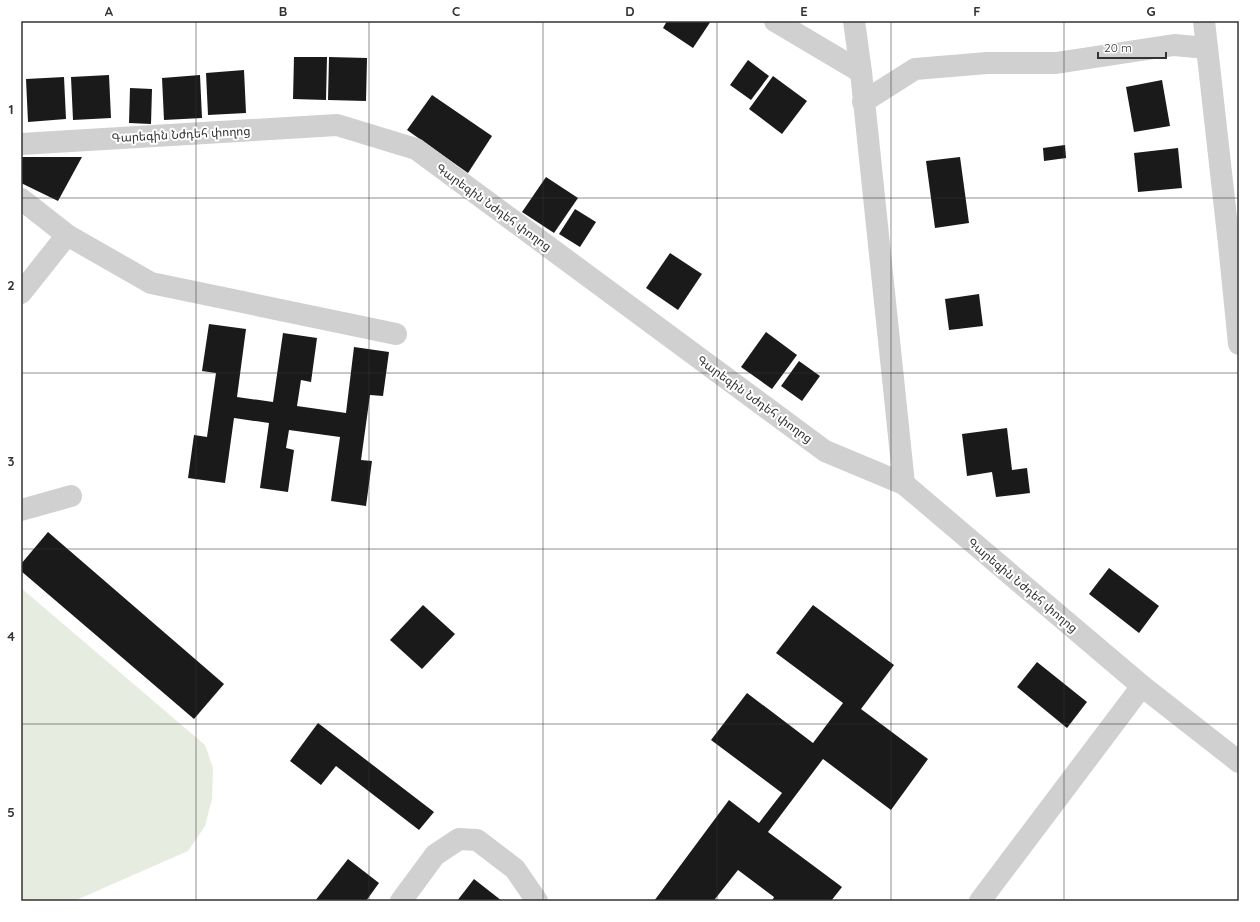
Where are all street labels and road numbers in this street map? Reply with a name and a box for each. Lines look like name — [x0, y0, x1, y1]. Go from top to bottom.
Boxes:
street label: Գարեգին Նժդեհ փողոց — [111, 123, 251, 145]
street label: Գարեգին Նժդեհ փողոց — [433, 160, 555, 254]
street label: Գարեգին Նժդեհ փողոց — [694, 352, 816, 446]
street label: Գարեգին Նժդեհ փողոց — [965, 535, 1081, 635]

